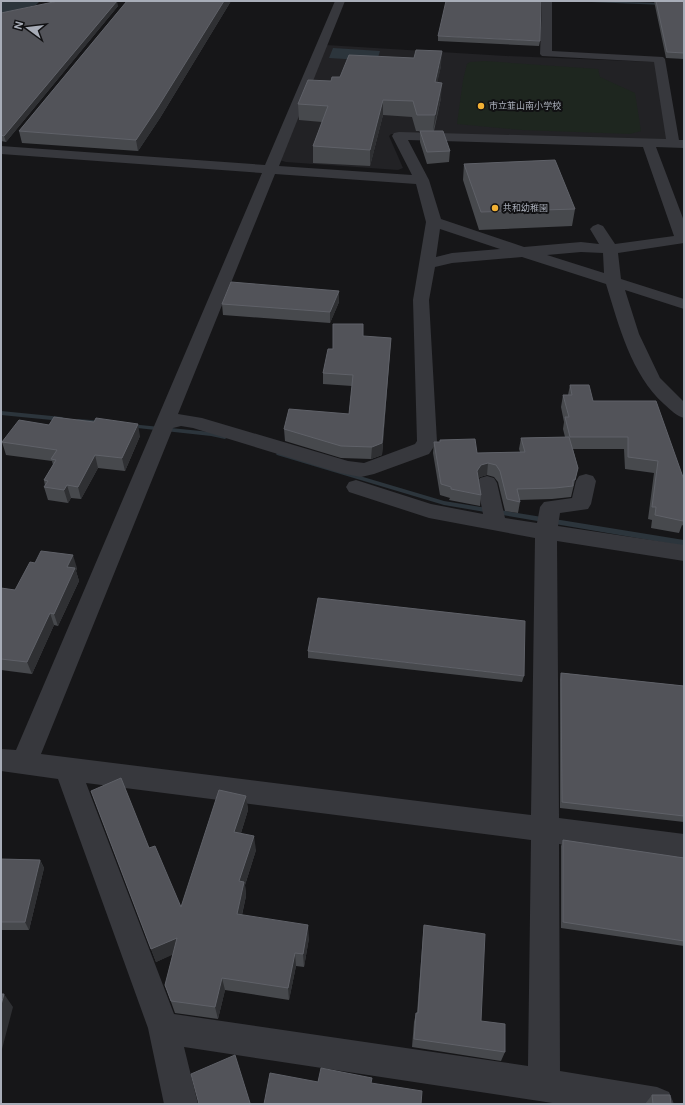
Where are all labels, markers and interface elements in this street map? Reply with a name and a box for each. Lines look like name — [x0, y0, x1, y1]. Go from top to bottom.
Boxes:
north arrow — [8, 8, 48, 48]
text: N — [11, 20, 26, 31]
place label: 市立韮山南小学校 — [489, 100, 561, 112]
marker: 市立韮山南小学校 — [476, 101, 486, 111]
place label: 共和幼稚園 — [503, 202, 548, 214]
marker: 共和幼稚園 — [490, 203, 500, 213]

